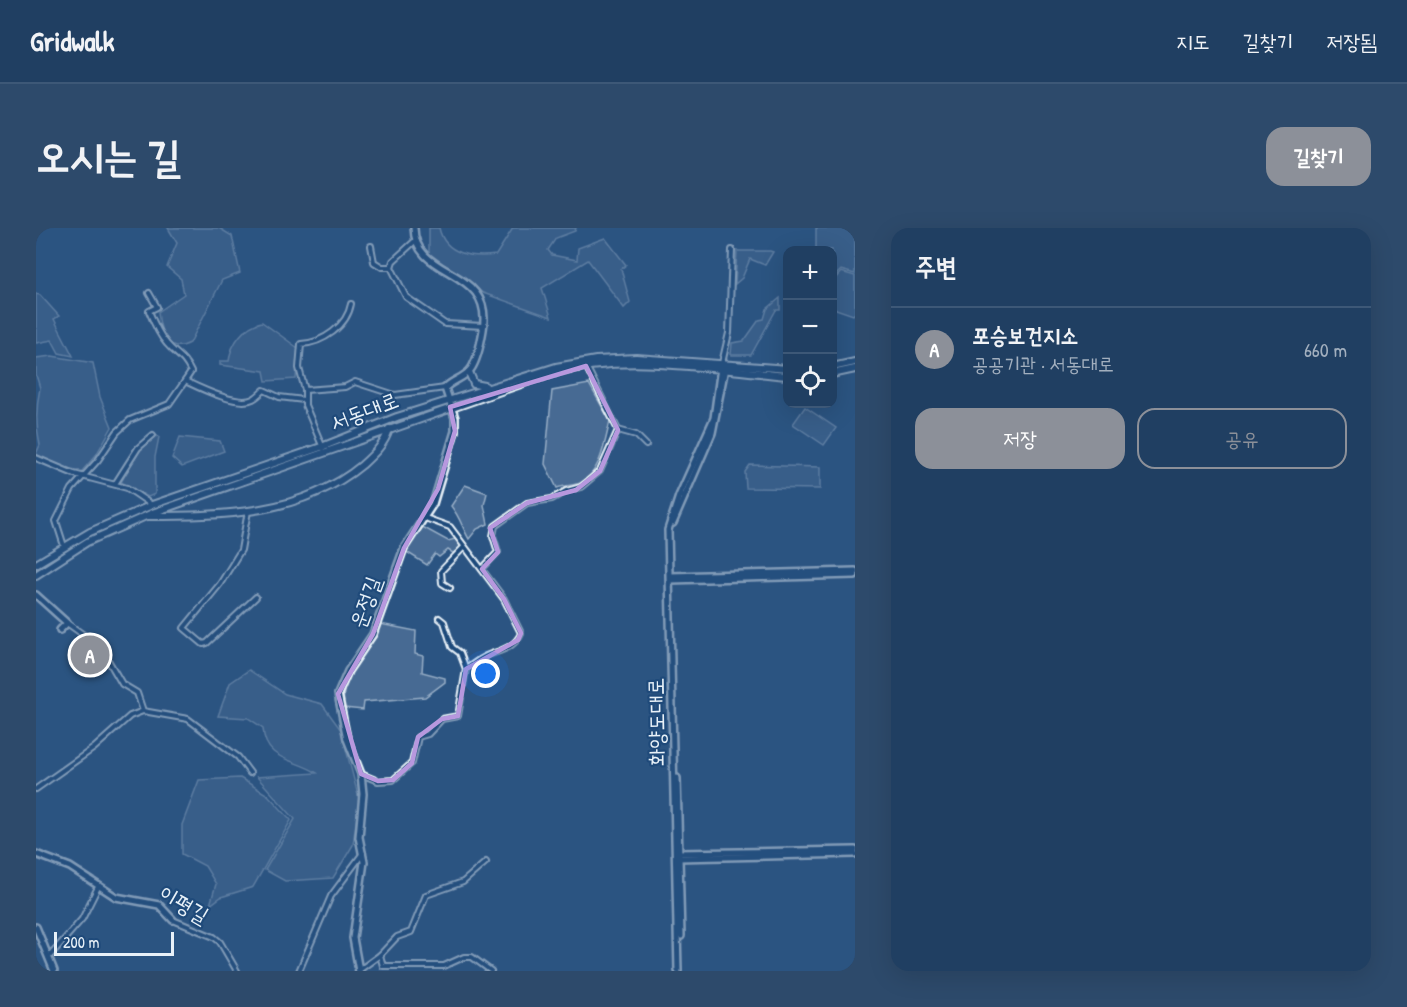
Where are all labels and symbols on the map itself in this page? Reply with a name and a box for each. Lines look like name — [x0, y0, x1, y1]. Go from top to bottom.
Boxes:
street label: 서동대로 — [326, 384, 402, 438]
street label: 운정길 — [342, 572, 388, 632]
pin: A — [70, 632, 110, 678]
your location — [471, 659, 500, 688]
street label: 화양도대로 — [640, 677, 672, 767]
street label: 이평길 — [154, 878, 215, 930]
scale bar — [54, 929, 174, 956]

